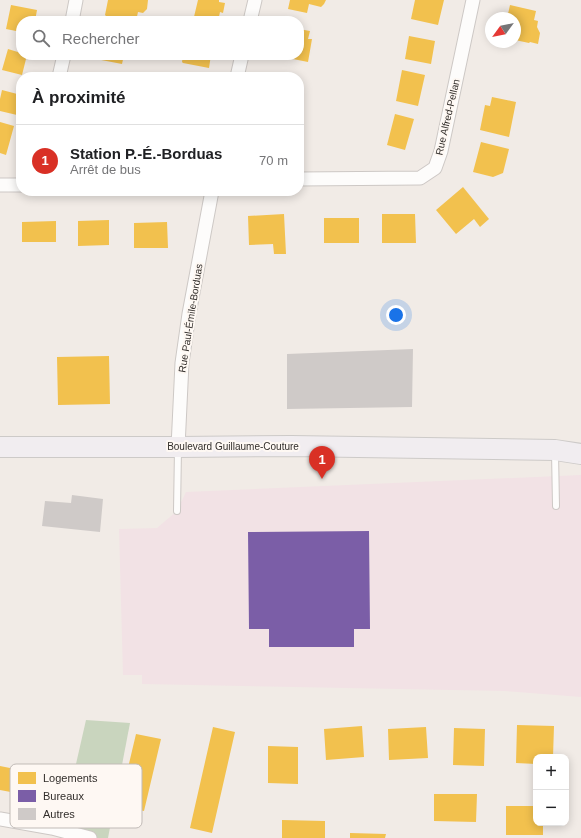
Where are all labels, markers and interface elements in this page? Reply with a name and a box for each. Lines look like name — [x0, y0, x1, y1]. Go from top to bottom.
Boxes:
north arrow — [485, 12, 521, 48]
search box — [16, 16, 304, 60]
icon: search — [30, 27, 52, 49]
text: Rechercher — [62, 30, 140, 47]
street label: Rue Alfred-Pellan — [433, 78, 462, 156]
text: À proximité — [32, 88, 126, 107]
text: Station P.-É.-Borduas — [70, 145, 222, 162]
text: 1 — [41, 153, 49, 168]
text: 70 m — [259, 153, 288, 168]
text: Arrêt de bus — [70, 162, 141, 177]
street label: Rue Paul-Émile-Borduas — [175, 263, 205, 373]
your location — [386, 305, 406, 325]
street label: Boulevard Guillaume-Couture — [167, 441, 299, 452]
pin: 1 — [309, 446, 335, 479]
map controls — [533, 754, 569, 826]
button: + — [533, 754, 569, 790]
legend — [10, 764, 142, 828]
text: Logements — [43, 772, 98, 784]
text: Bureaux — [43, 790, 84, 802]
button: − — [533, 790, 569, 826]
text: Autres — [43, 808, 75, 820]

